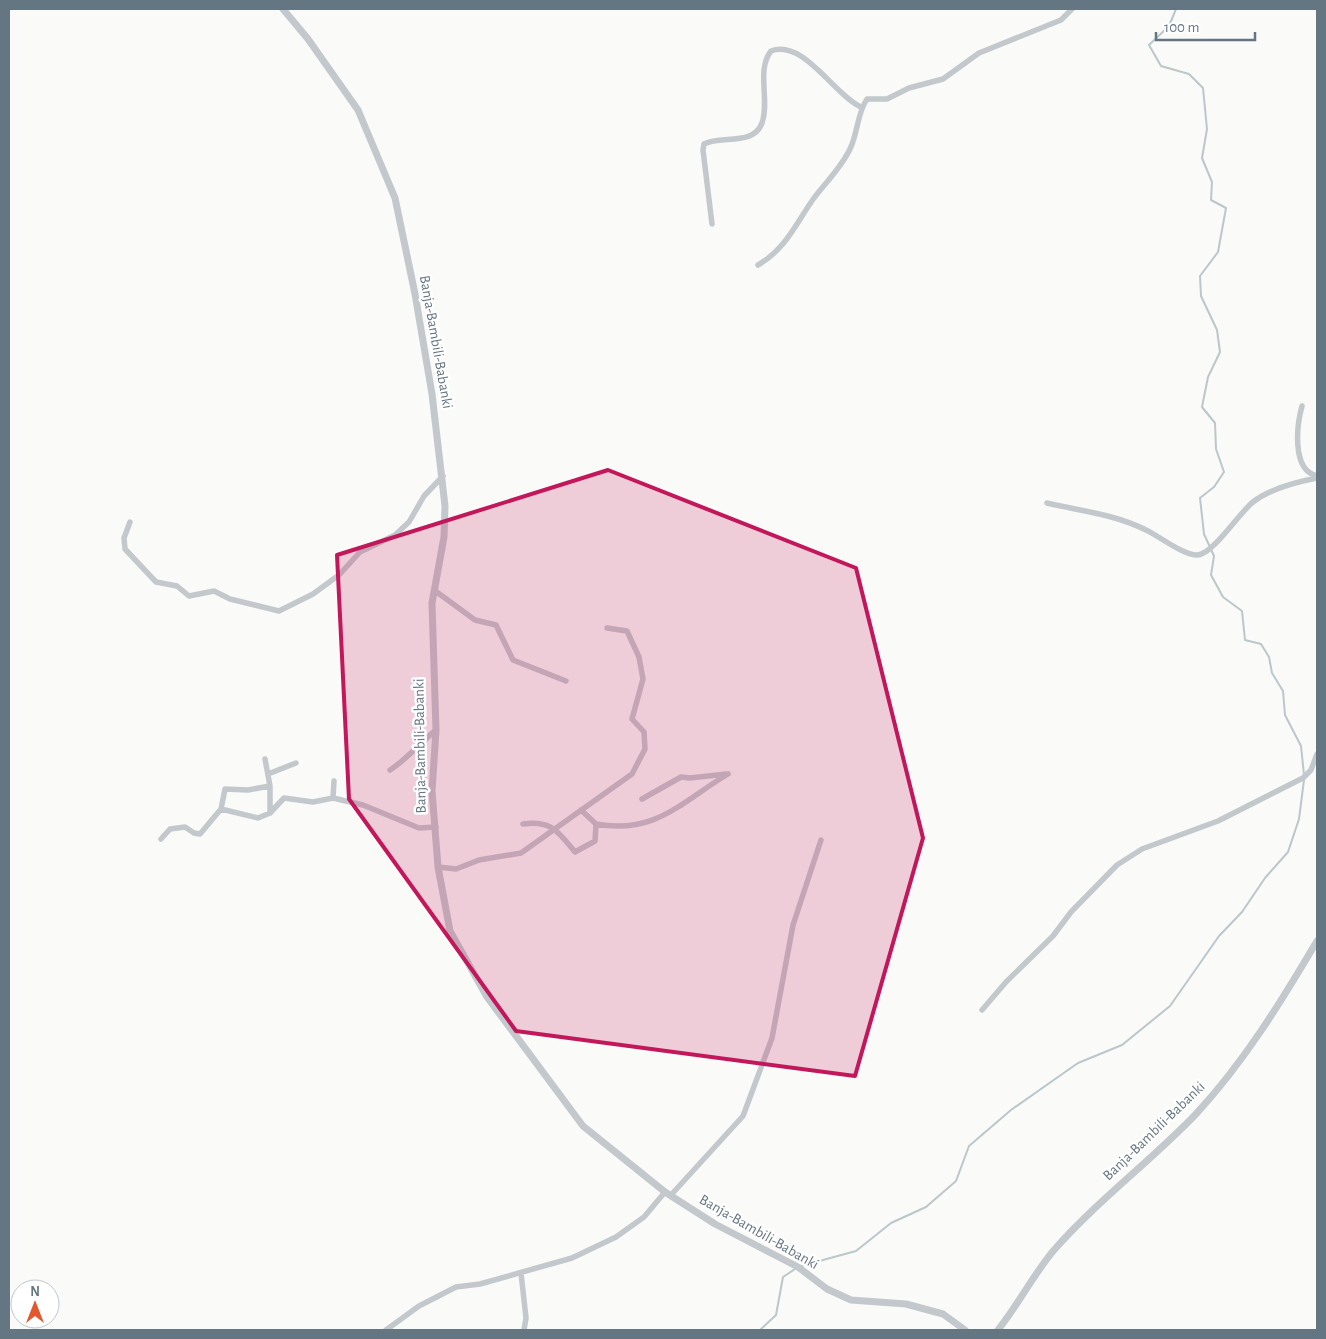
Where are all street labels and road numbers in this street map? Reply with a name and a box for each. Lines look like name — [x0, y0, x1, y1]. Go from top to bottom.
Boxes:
street label: Banja-Bambili-Babanki — [417, 274, 455, 410]
street label: Banja-Bambili-Babanki — [411, 678, 429, 814]
street label: Banja-Bambili-Babanki — [1100, 1079, 1208, 1183]
street label: Banja-Bambili-Babanki — [697, 1192, 821, 1272]

